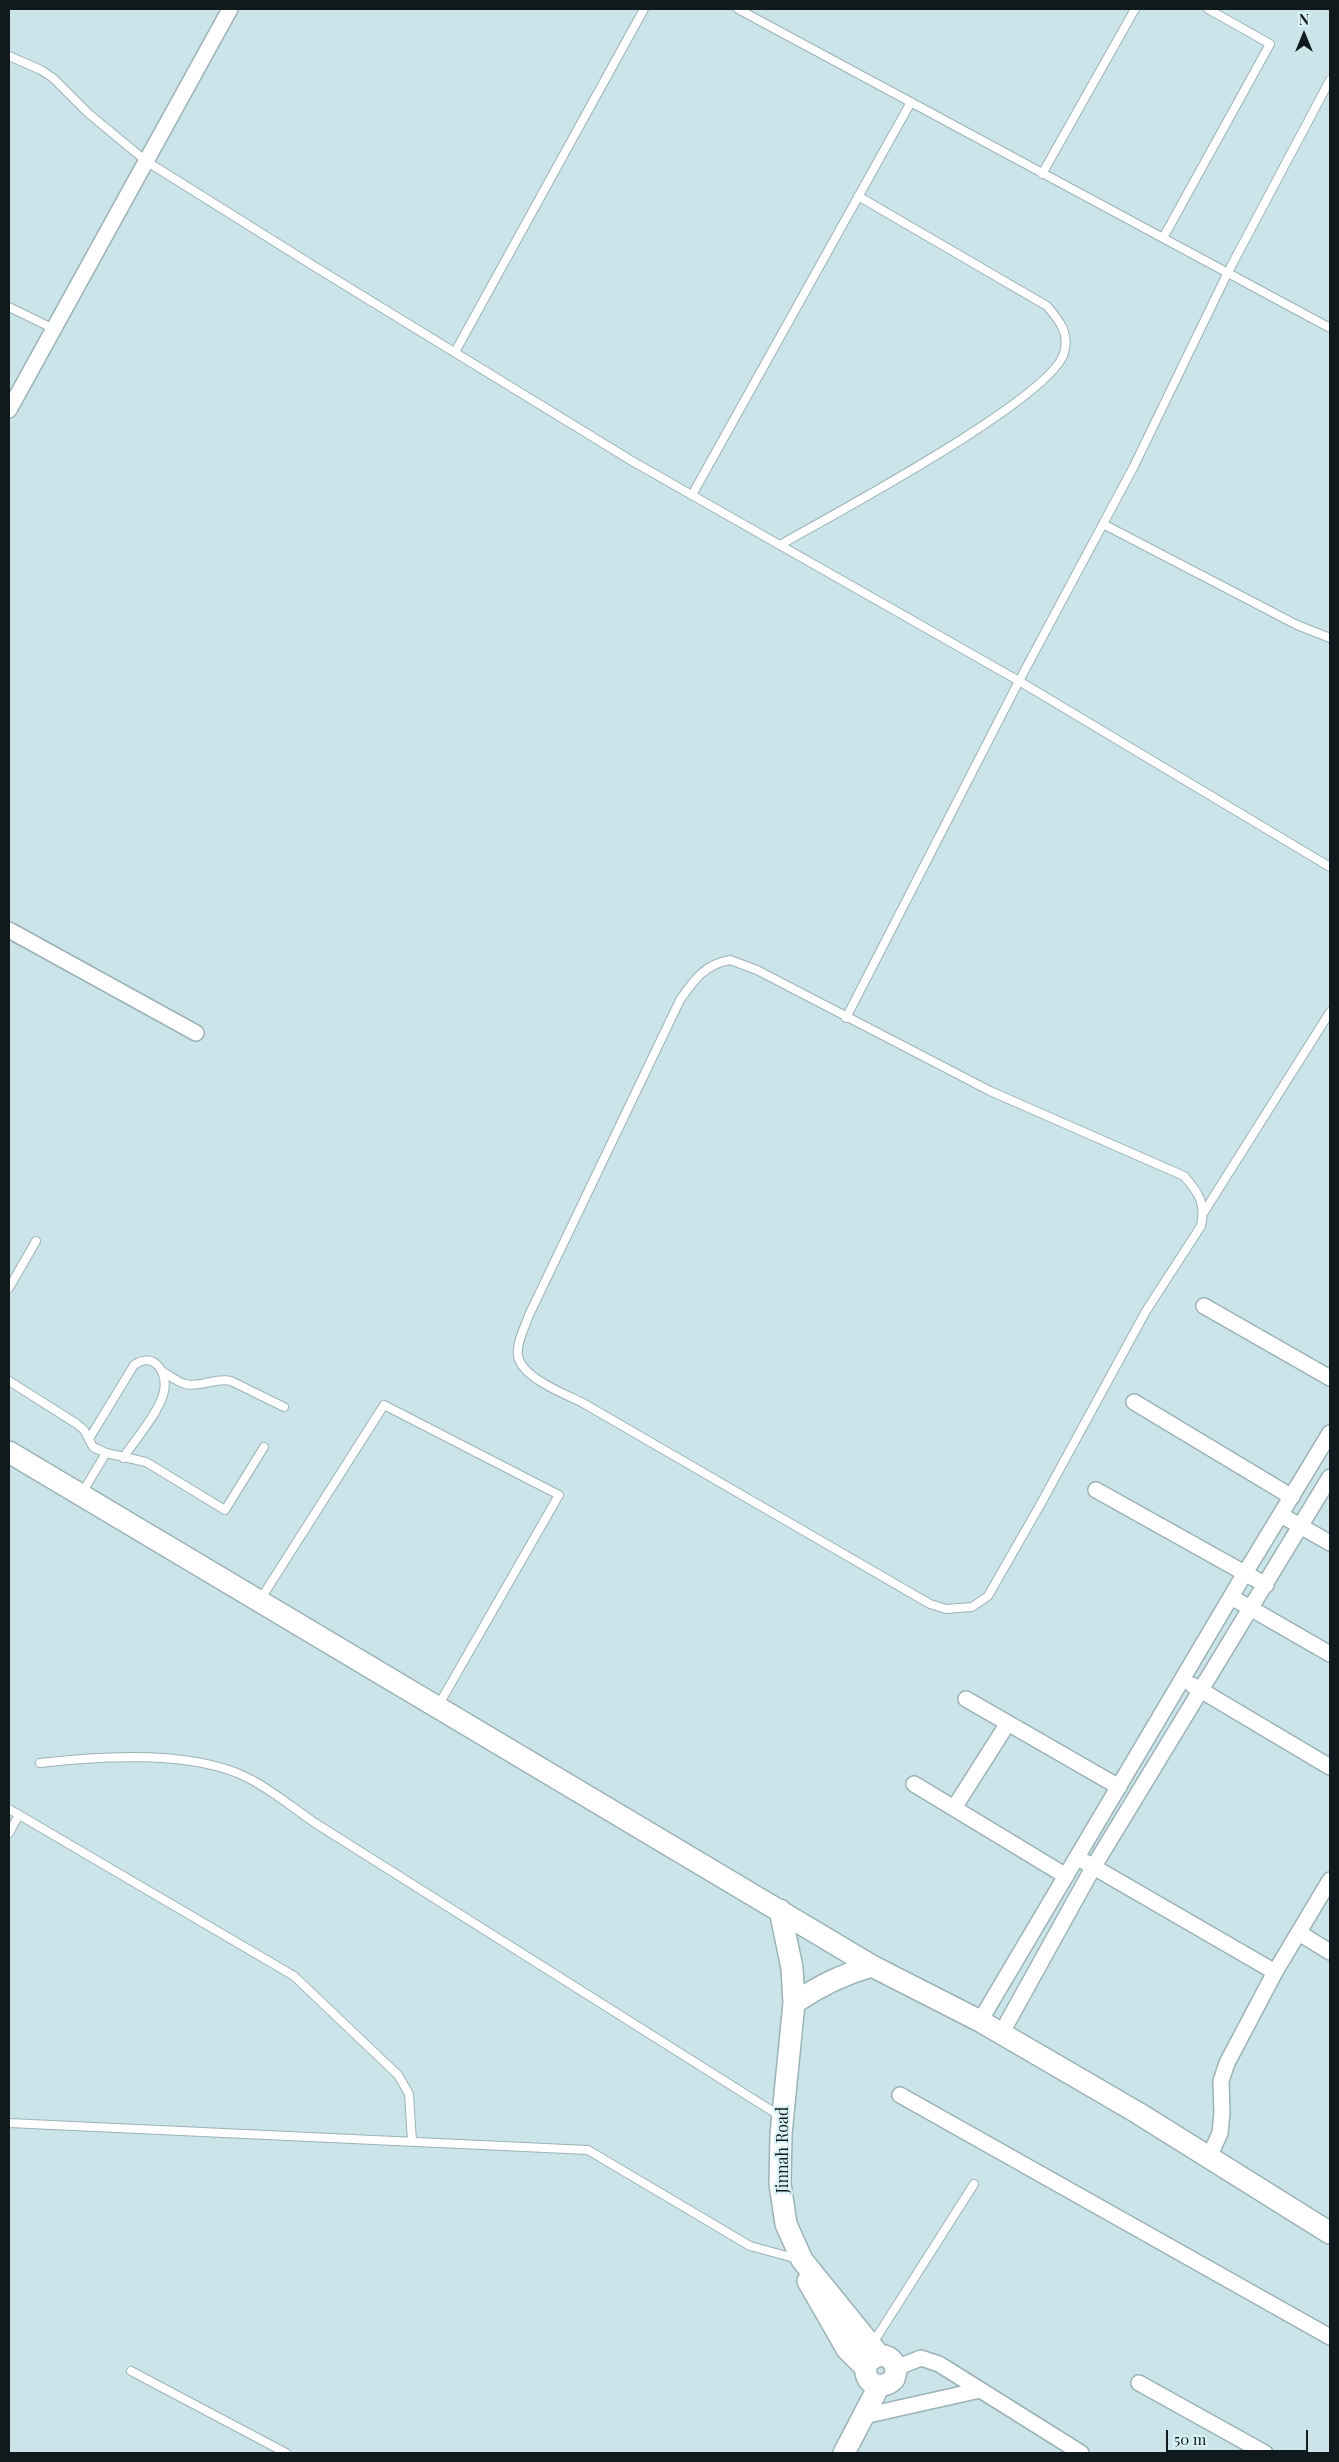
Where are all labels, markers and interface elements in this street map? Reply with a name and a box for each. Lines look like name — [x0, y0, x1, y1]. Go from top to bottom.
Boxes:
north arrow — [1279, 10, 1329, 60]
text: N — [1299, 10, 1309, 29]
street label: Jinnah Road — [773, 2107, 793, 2193]
scale bar — [1169, 2420, 1312, 2452]
text: 50 m — [1174, 2429, 1206, 2449]

